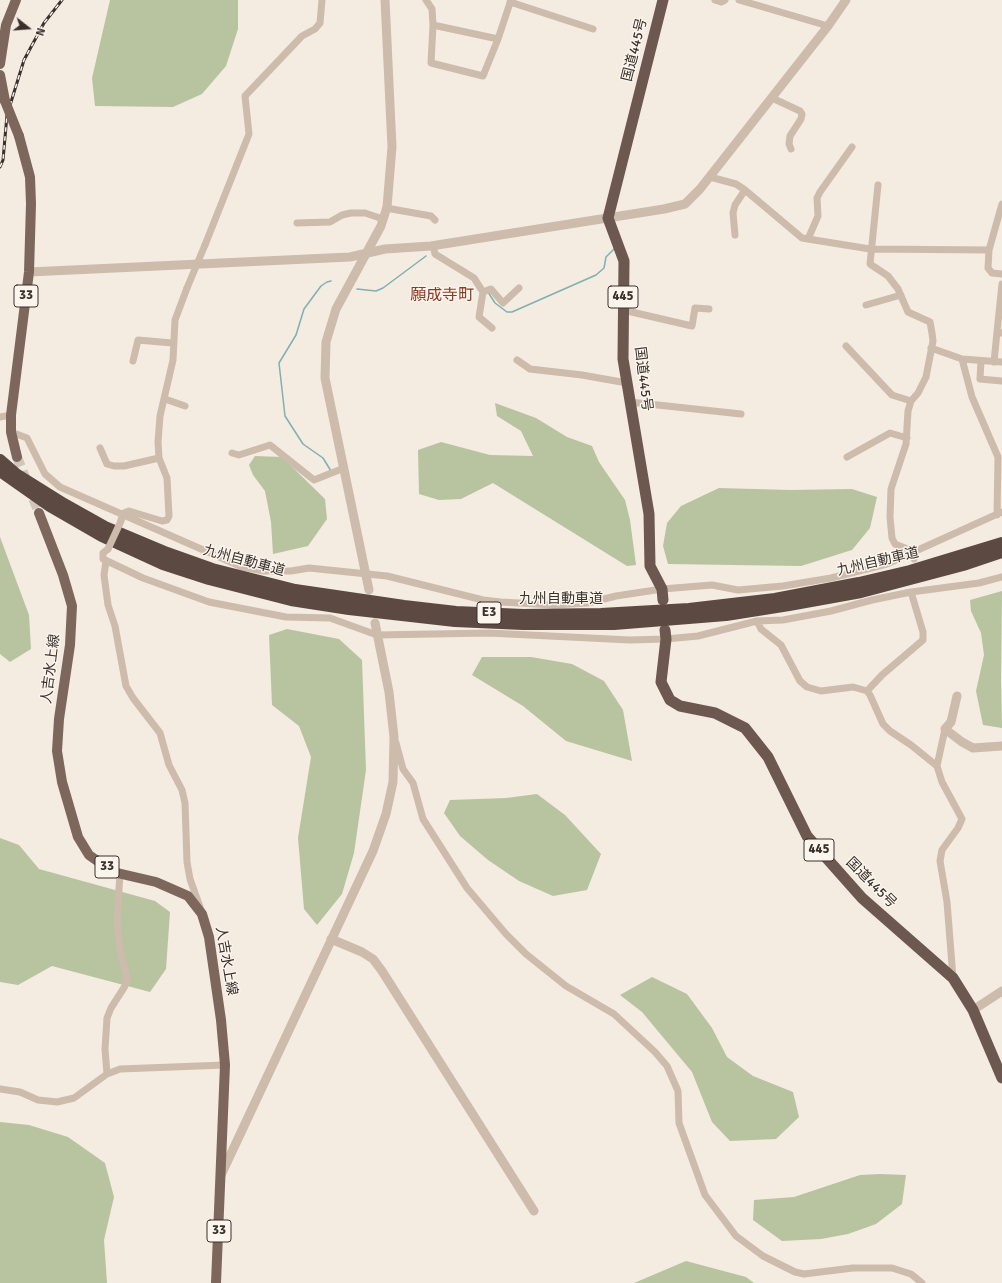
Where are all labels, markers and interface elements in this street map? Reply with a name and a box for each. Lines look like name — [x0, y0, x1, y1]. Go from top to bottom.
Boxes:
north arrow — [8, 8, 48, 48]
street label: 国道445号 — [619, 17, 651, 83]
text: N — [33, 26, 47, 37]
road number: 33 — [14, 285, 38, 307]
district label: 願成寺町 — [410, 286, 474, 306]
road number: 445 — [608, 286, 638, 308]
street label: 国道445号 — [631, 346, 655, 412]
street label: 九州自動車道 — [201, 542, 287, 580]
street label: 九州自動車道 — [835, 544, 921, 580]
street label: 九州自動車道 — [519, 591, 603, 607]
road number: E3 — [477, 602, 501, 624]
street label: 人吉水上線 — [38, 633, 64, 705]
road number: 445 — [804, 839, 834, 861]
street label: 国道445号 — [842, 854, 900, 912]
road number: 33 — [95, 856, 119, 878]
street label: 人吉水上線 — [212, 925, 240, 997]
road number: 33 — [207, 1220, 231, 1242]

